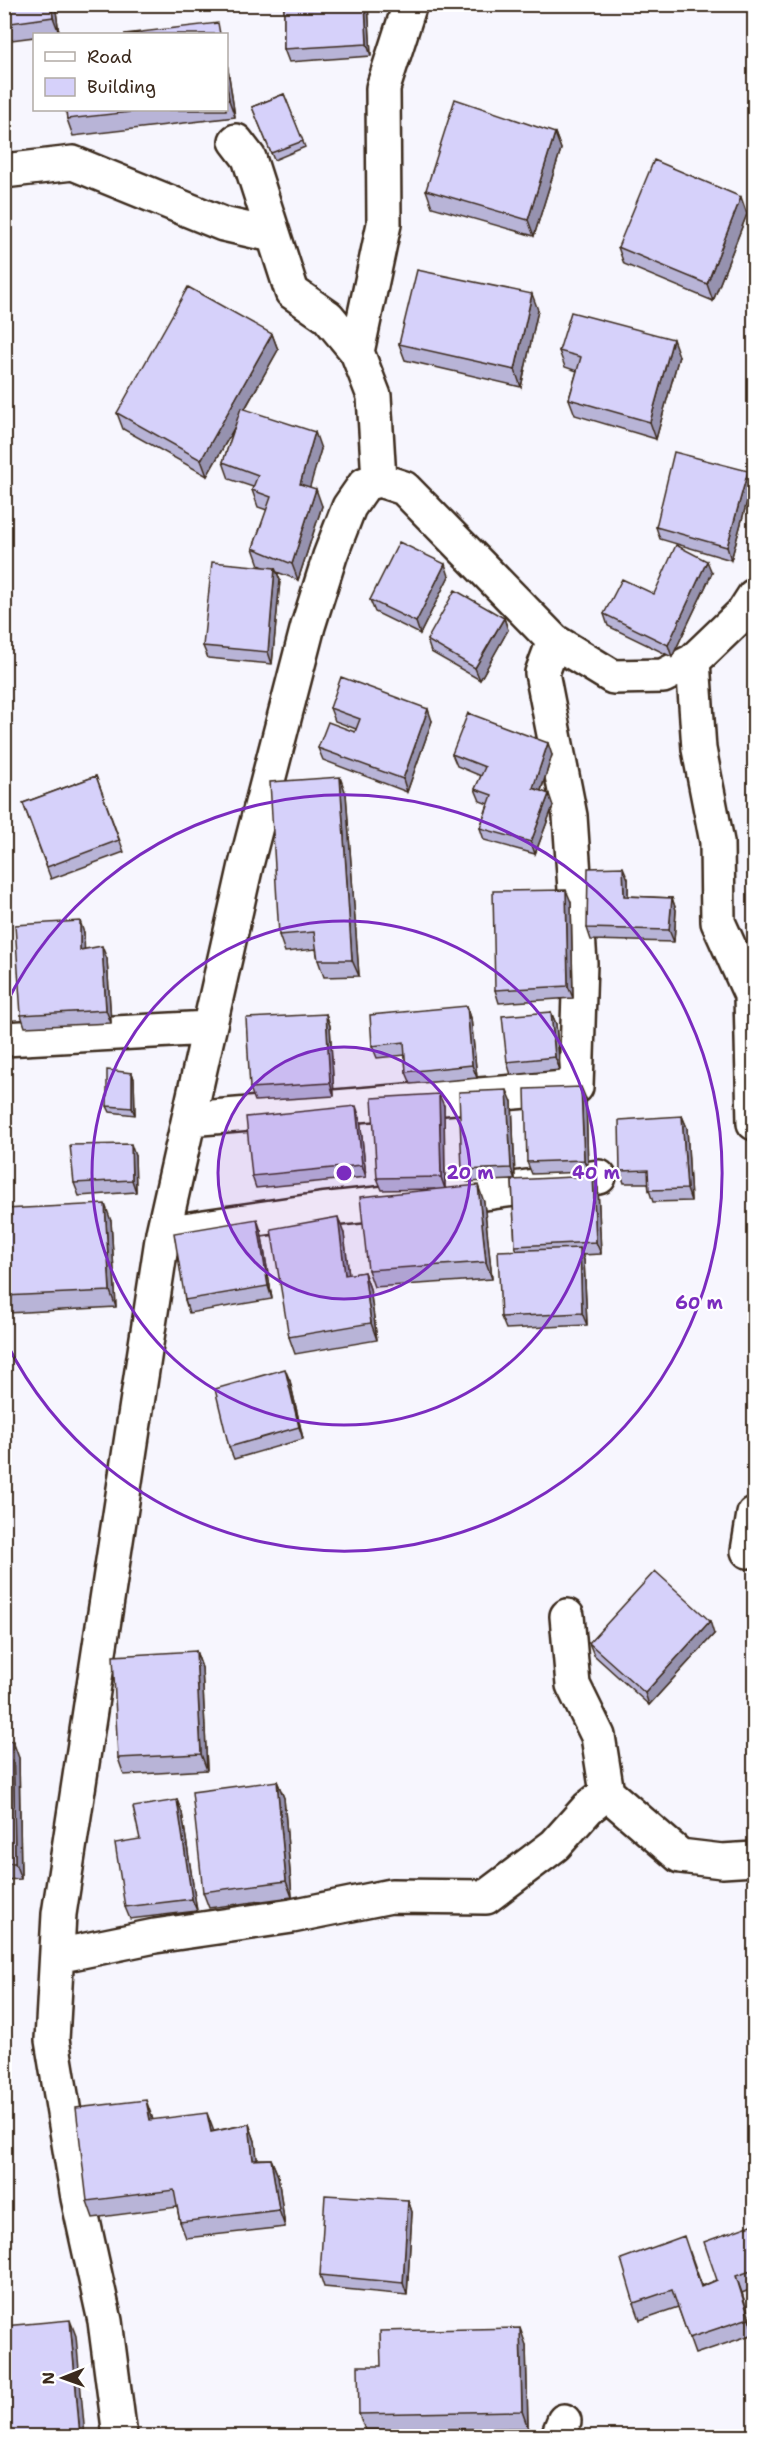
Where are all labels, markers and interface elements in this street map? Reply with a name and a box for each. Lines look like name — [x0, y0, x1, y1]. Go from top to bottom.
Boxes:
legend — [33, 33, 228, 111]
text: Road — [87, 45, 132, 69]
text: Building — [87, 75, 156, 99]
text: 20 m — [446, 1161, 494, 1185]
text: 40 m — [572, 1161, 620, 1185]
centre of rings — [334, 1163, 354, 1183]
text: 60 m — [675, 1291, 723, 1315]
north arrow — [33, 2348, 93, 2408]
text: N — [38, 2372, 59, 2385]

